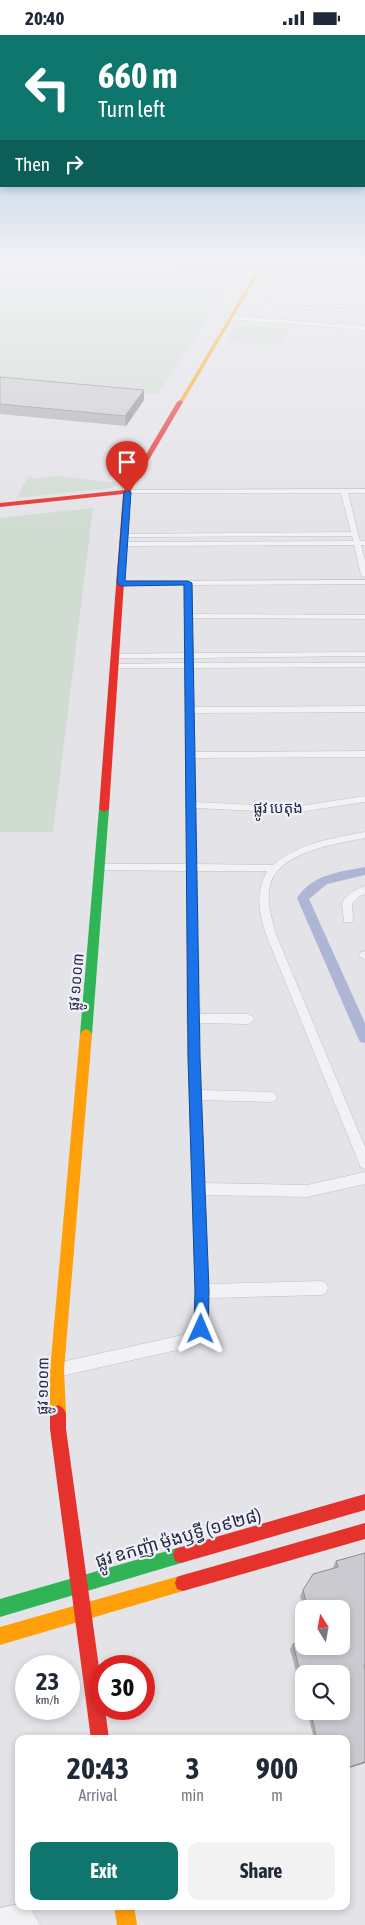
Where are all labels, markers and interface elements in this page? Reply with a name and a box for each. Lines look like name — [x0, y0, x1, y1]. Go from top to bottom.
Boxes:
text: 20:40 — [25, 7, 64, 29]
icon: left — [15, 55, 80, 120]
text: 660 m — [98, 55, 177, 95]
text: Turn left — [98, 96, 165, 122]
icon: right — [60, 150, 88, 178]
text: Then — [15, 153, 50, 175]
pin — [106, 441, 148, 492]
icon: arrive — [113, 448, 141, 476]
street label: ផ្លូវ បេតុង — [253, 799, 303, 821]
street label: ផ្លូវ ១០០៣ — [65, 952, 92, 1012]
position arrow — [174, 1302, 226, 1354]
street label: ផ្លូវ ១០០៣ — [33, 1357, 57, 1415]
street label: ផ្លូវ ឧកញ៉ា ម៉ុងឫទ្ធី (១៩២៨) — [93, 1504, 265, 1577]
north arrow — [295, 1600, 350, 1655]
map controls — [295, 1600, 350, 1720]
speed limit sign: 30 — [90, 1655, 155, 1720]
button: search — [295, 1665, 350, 1720]
text: 23 — [36, 1667, 59, 1695]
text: km/h — [36, 1693, 59, 1707]
text: 20:43 — [67, 1751, 129, 1785]
text: 3 — [185, 1751, 200, 1785]
text: 900 — [256, 1751, 298, 1785]
text: Arrival — [78, 1786, 118, 1804]
text: min — [181, 1786, 204, 1804]
text: m — [271, 1786, 283, 1804]
button: Exit — [30, 1842, 178, 1900]
button: Share — [188, 1842, 335, 1900]

